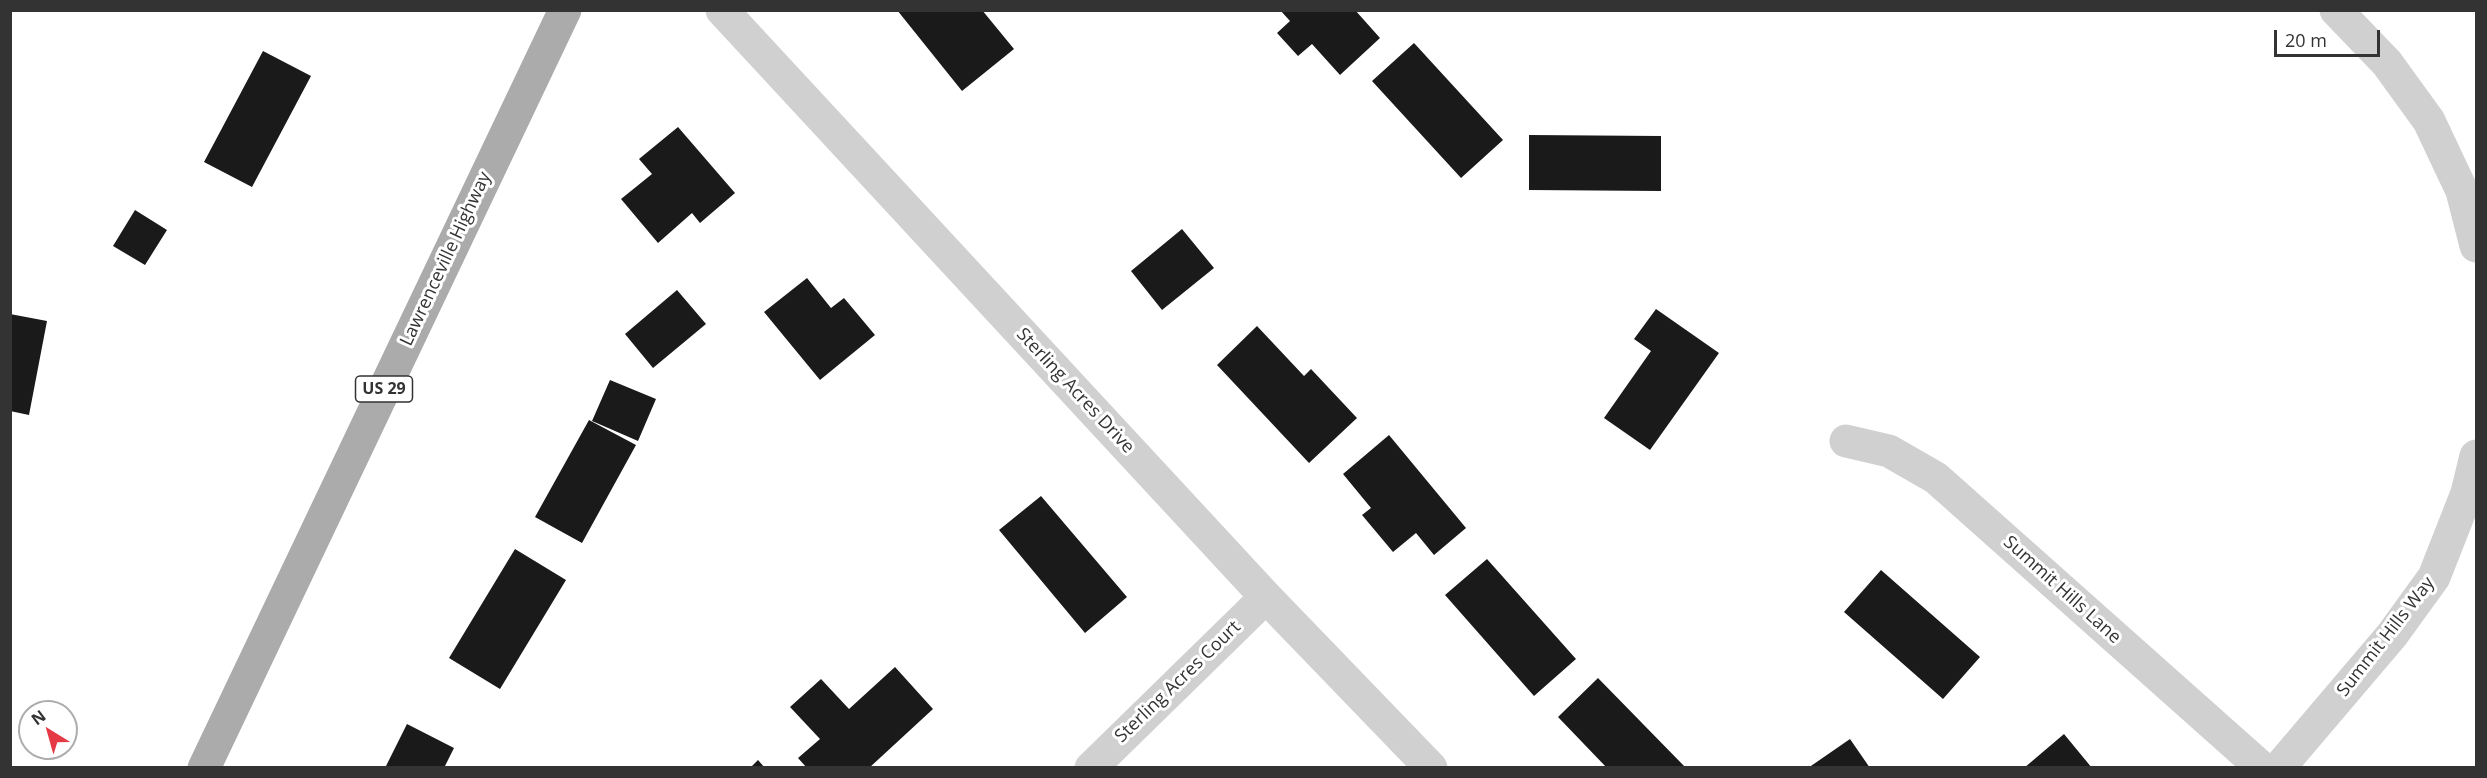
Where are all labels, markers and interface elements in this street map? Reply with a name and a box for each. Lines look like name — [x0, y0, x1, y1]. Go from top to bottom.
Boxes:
scale bar — [2277, 18, 2384, 56]
text: 20 m — [2285, 28, 2327, 52]
street label: Lawrenceville Highway — [396, 169, 496, 349]
street label: Sterling Acres Drive — [1011, 324, 1139, 458]
road number: US 29 — [356, 376, 412, 402]
street label: Summit Hills Lane — [1999, 532, 2125, 648]
street label: Summit Hills Way — [2333, 573, 2439, 701]
street label: Sterling Acres Court — [1111, 617, 1245, 747]
north arrow — [18, 700, 78, 760]
text: N — [27, 705, 50, 730]

